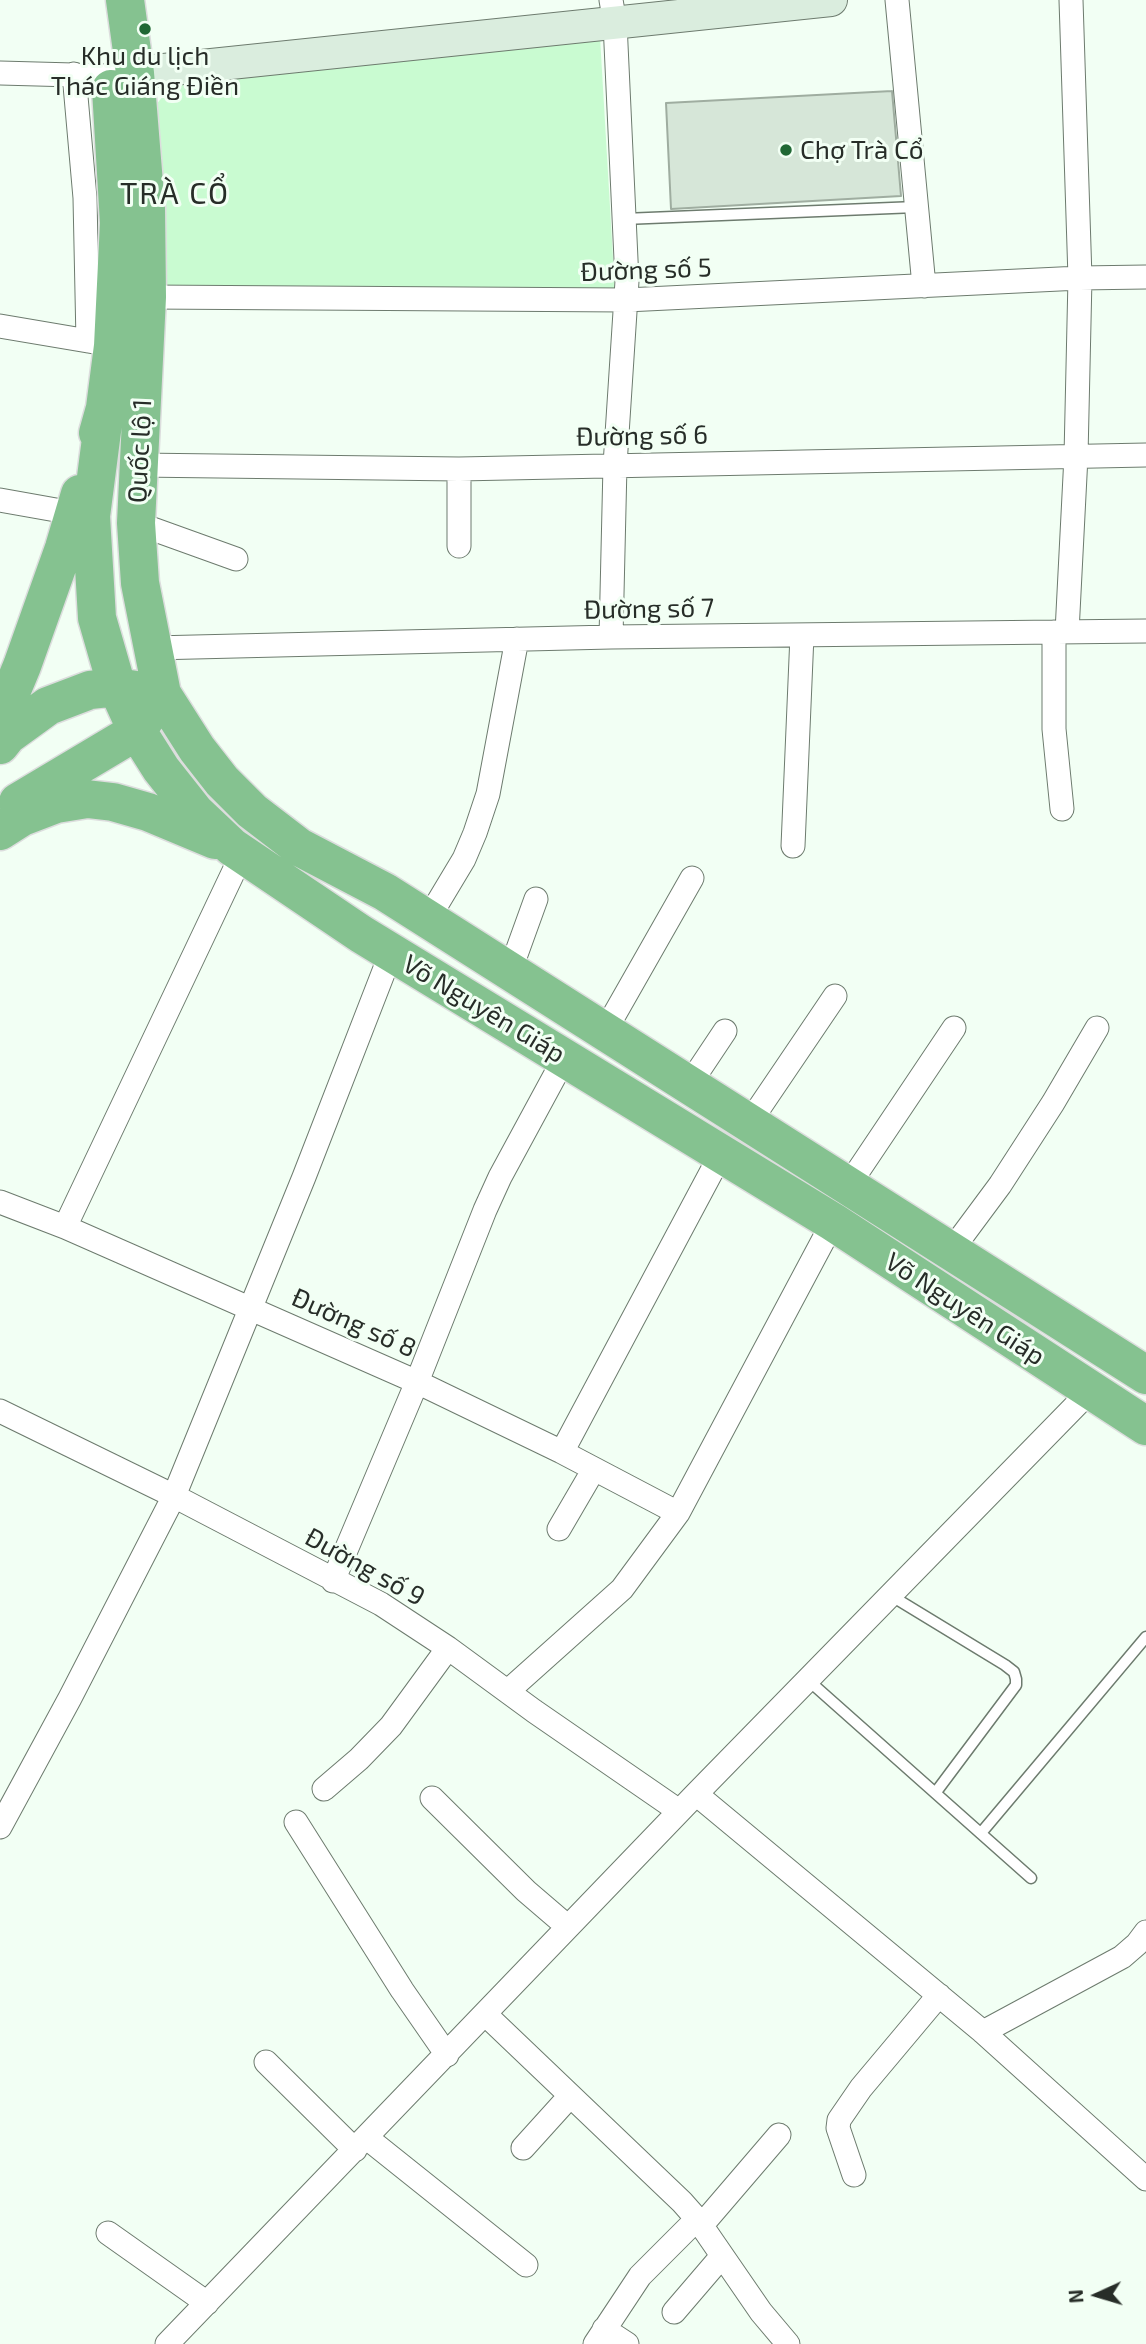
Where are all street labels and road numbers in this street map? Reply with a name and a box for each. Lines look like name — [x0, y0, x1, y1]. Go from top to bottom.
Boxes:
street label: Đường số 5 — [580, 252, 712, 288]
street label: Quốc lộ 1 — [122, 398, 158, 504]
street label: Đường số 6 — [576, 419, 708, 453]
street label: Đường số 7 — [584, 592, 714, 626]
street label: Võ Nguyên Giáp — [397, 948, 571, 1070]
street label: Võ Nguyên Giáp — [879, 1246, 1051, 1372]
street label: Đường số 8 — [287, 1282, 421, 1364]
street label: Đường số 9 — [300, 1521, 430, 1613]

